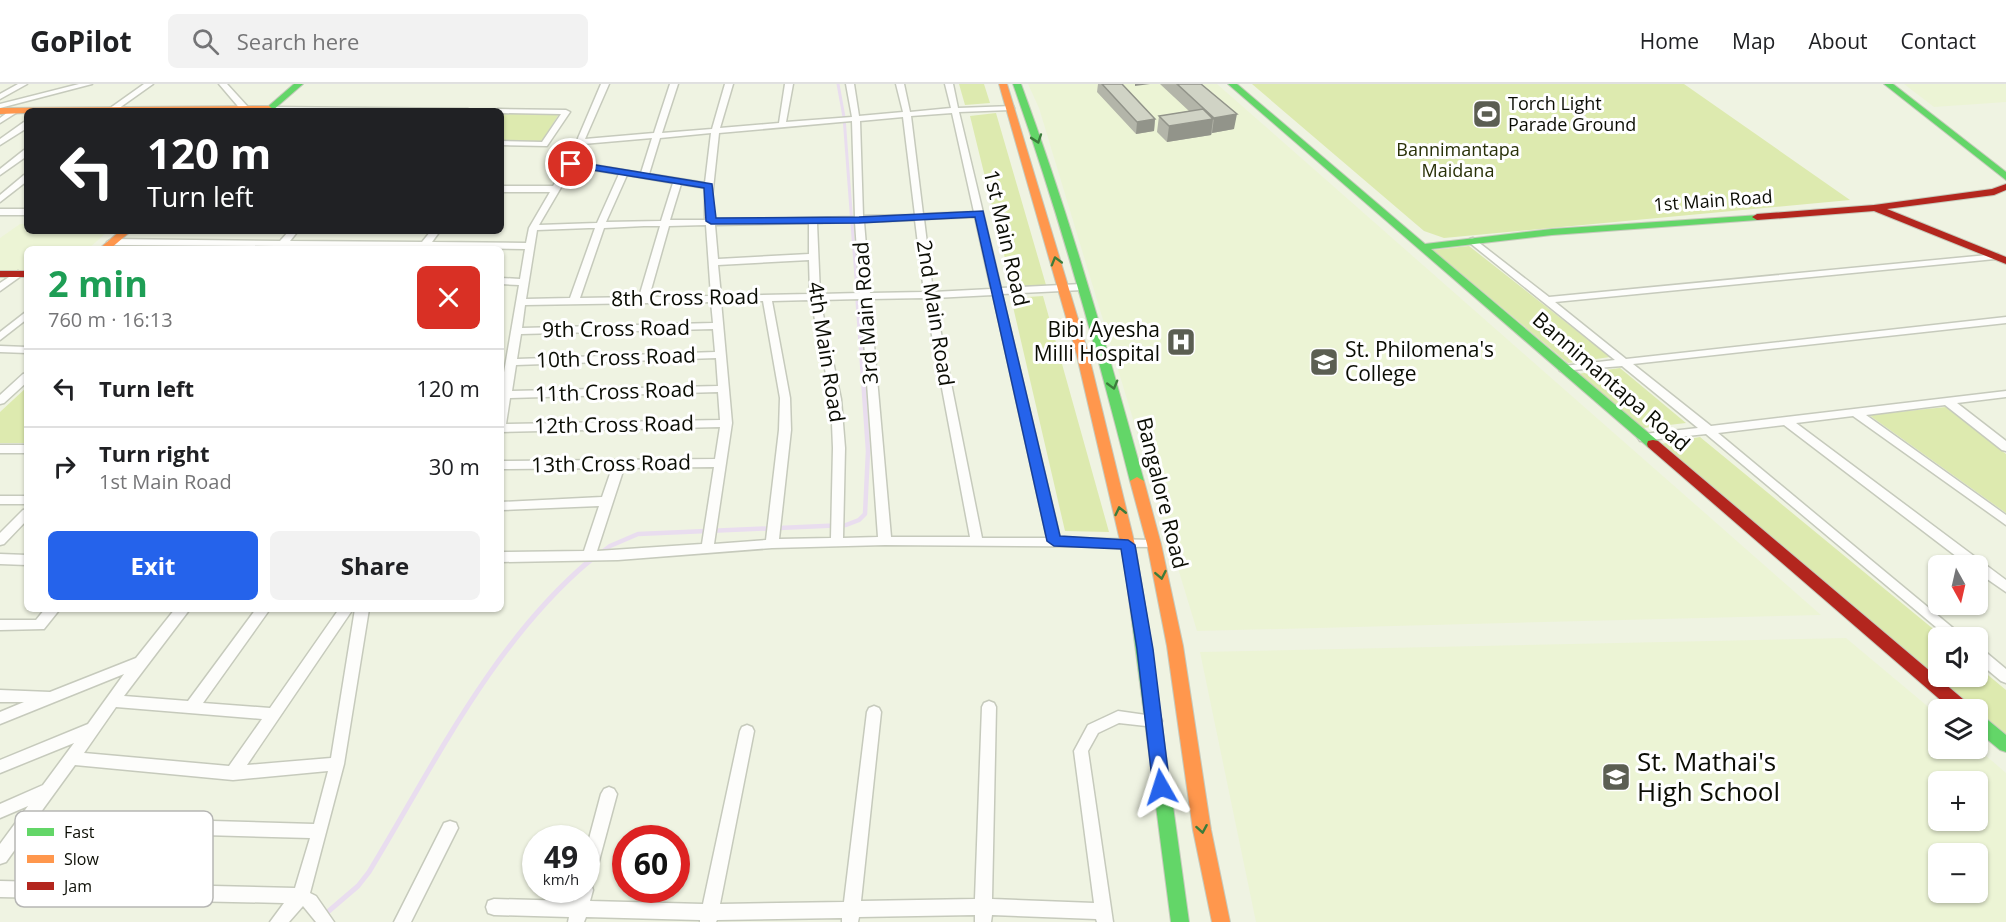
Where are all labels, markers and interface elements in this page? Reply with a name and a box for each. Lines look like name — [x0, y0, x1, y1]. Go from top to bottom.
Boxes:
search box — [168, 14, 588, 68]
text: GoPilot — [30, 22, 132, 60]
icon: search — [189, 25, 222, 58]
text: Search here — [237, 26, 359, 56]
text: Home — [1640, 27, 1699, 55]
text: Map — [1732, 27, 1775, 55]
text: About — [1808, 27, 1868, 55]
text: Contact — [1901, 27, 1976, 55]
place label: Torch Light Parade Ground — [1508, 91, 1636, 136]
sports icon: Torch Light Parade Ground — [1471, 98, 1503, 130]
text: 120 m — [147, 124, 271, 181]
icon: left — [48, 132, 126, 210]
one-way arrow — [1029, 133, 1042, 144]
park label: Bannimantapa Maidana — [1396, 137, 1520, 182]
pin — [545, 138, 596, 189]
icon: arrive — [554, 147, 587, 180]
street label: 1st Main Road — [978, 167, 1036, 309]
text: Turn left — [147, 178, 254, 215]
street label: 1st Main Road — [1653, 184, 1773, 216]
street label: 2nd Main Road — [911, 238, 961, 388]
street label: 3rd Main Road — [846, 241, 884, 385]
one-way arrow — [1051, 256, 1064, 266]
text: 2 min — [48, 259, 148, 308]
button: close — [417, 266, 480, 329]
street label: 4th Main Road — [802, 279, 852, 424]
street label: 8th Cross Road — [611, 282, 759, 312]
street label: Bannimantapa Road — [1527, 305, 1696, 457]
text: 760 m · 16:13 — [48, 306, 173, 333]
street label: 9th Cross Road — [542, 313, 690, 343]
place label: Bibi Ayesha Milli Hospital — [1034, 315, 1160, 367]
hospital icon: Bibi Ayesha Milli Hospital — [1165, 326, 1197, 358]
place label: St. Philomena's College — [1345, 335, 1494, 387]
street label: 10th Cross Road — [536, 340, 696, 374]
school or university icon: St. Philomena's College — [1308, 346, 1340, 378]
icon: left — [48, 372, 81, 405]
text: Turn left — [99, 373, 194, 403]
text: 120 m — [416, 373, 480, 403]
street label: 11th Cross Road — [535, 374, 695, 408]
one-way arrow — [1106, 380, 1118, 390]
street label: 12th Cross Road — [534, 409, 694, 439]
street label: Bangalore Road — [1131, 414, 1195, 571]
text: Turn right — [99, 438, 210, 468]
street label: 13th Cross Road — [531, 448, 691, 478]
icon: right — [48, 450, 81, 483]
text: 30 m — [429, 451, 480, 481]
text: 1st Main Road — [99, 468, 232, 495]
one-way arrow — [1114, 506, 1127, 516]
button: Exit — [48, 531, 258, 600]
button: Share — [270, 531, 480, 600]
north arrow — [1928, 555, 1988, 615]
map controls — [1928, 555, 1988, 903]
one-way arrow — [1154, 569, 1167, 579]
button: sound — [1928, 627, 1988, 687]
button: layers — [1928, 699, 1988, 759]
place label: St. Mathai's High School — [1637, 743, 1780, 809]
position arrow — [1129, 755, 1193, 819]
school or university icon: St. Mathai's High School — [1600, 761, 1632, 793]
button: + — [1928, 771, 1988, 831]
legend — [15, 811, 213, 907]
text: Fast — [64, 821, 95, 843]
one-way arrow — [1195, 824, 1208, 834]
speed limit sign: 60 — [612, 825, 690, 903]
text: 49 — [544, 836, 578, 877]
button: − — [1928, 843, 1988, 903]
text: Slow — [64, 848, 99, 870]
text: km/h — [543, 869, 579, 889]
text: Jam — [62, 875, 92, 897]

